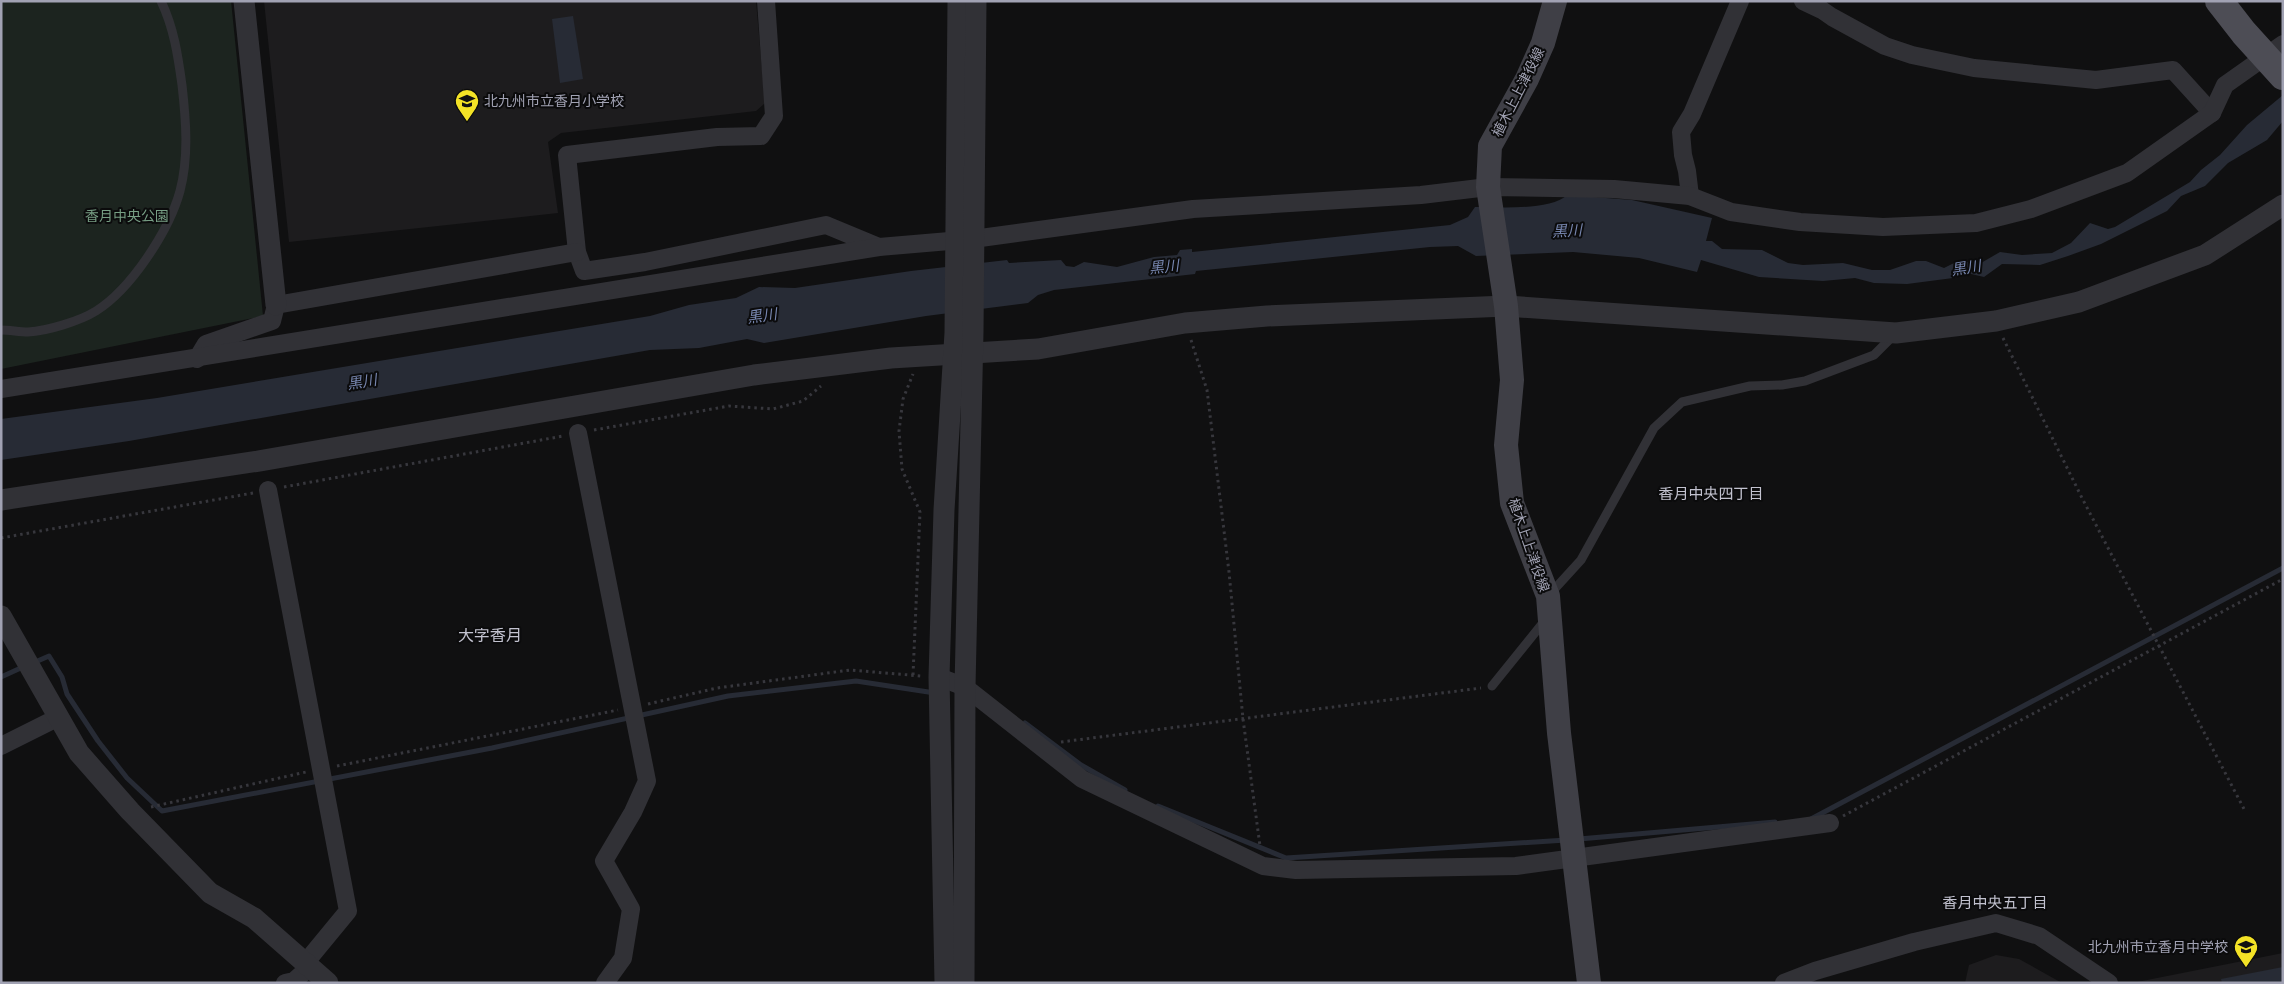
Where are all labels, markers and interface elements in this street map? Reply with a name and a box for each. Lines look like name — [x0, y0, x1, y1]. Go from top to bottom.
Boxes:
street label: 植木上上津役線 — [1489, 45, 1547, 139]
school or university icon: 北九州市立香月小学校 — [454, 88, 480, 122]
place label: 北九州市立香月小学校 — [484, 93, 624, 109]
park label: 香月中央公園 — [85, 208, 169, 224]
water label: 黒川 — [1552, 221, 1584, 240]
water label: 黒川 — [1148, 256, 1182, 277]
water label: 黒川 — [1950, 256, 1984, 278]
water label: 黒川 — [746, 305, 780, 326]
water label: 黒川 — [346, 370, 380, 392]
district label: 香月中央四丁目 — [1658, 485, 1764, 502]
street label: 植木上上津役線 — [1505, 496, 1553, 594]
district label: 大字香月 — [458, 626, 522, 645]
district label: 香月中央五丁目 — [1942, 894, 2048, 911]
school or university icon: 北九州市立香月中学校 — [2233, 934, 2259, 968]
place label: 北九州市立香月中学校 — [2088, 939, 2228, 955]

